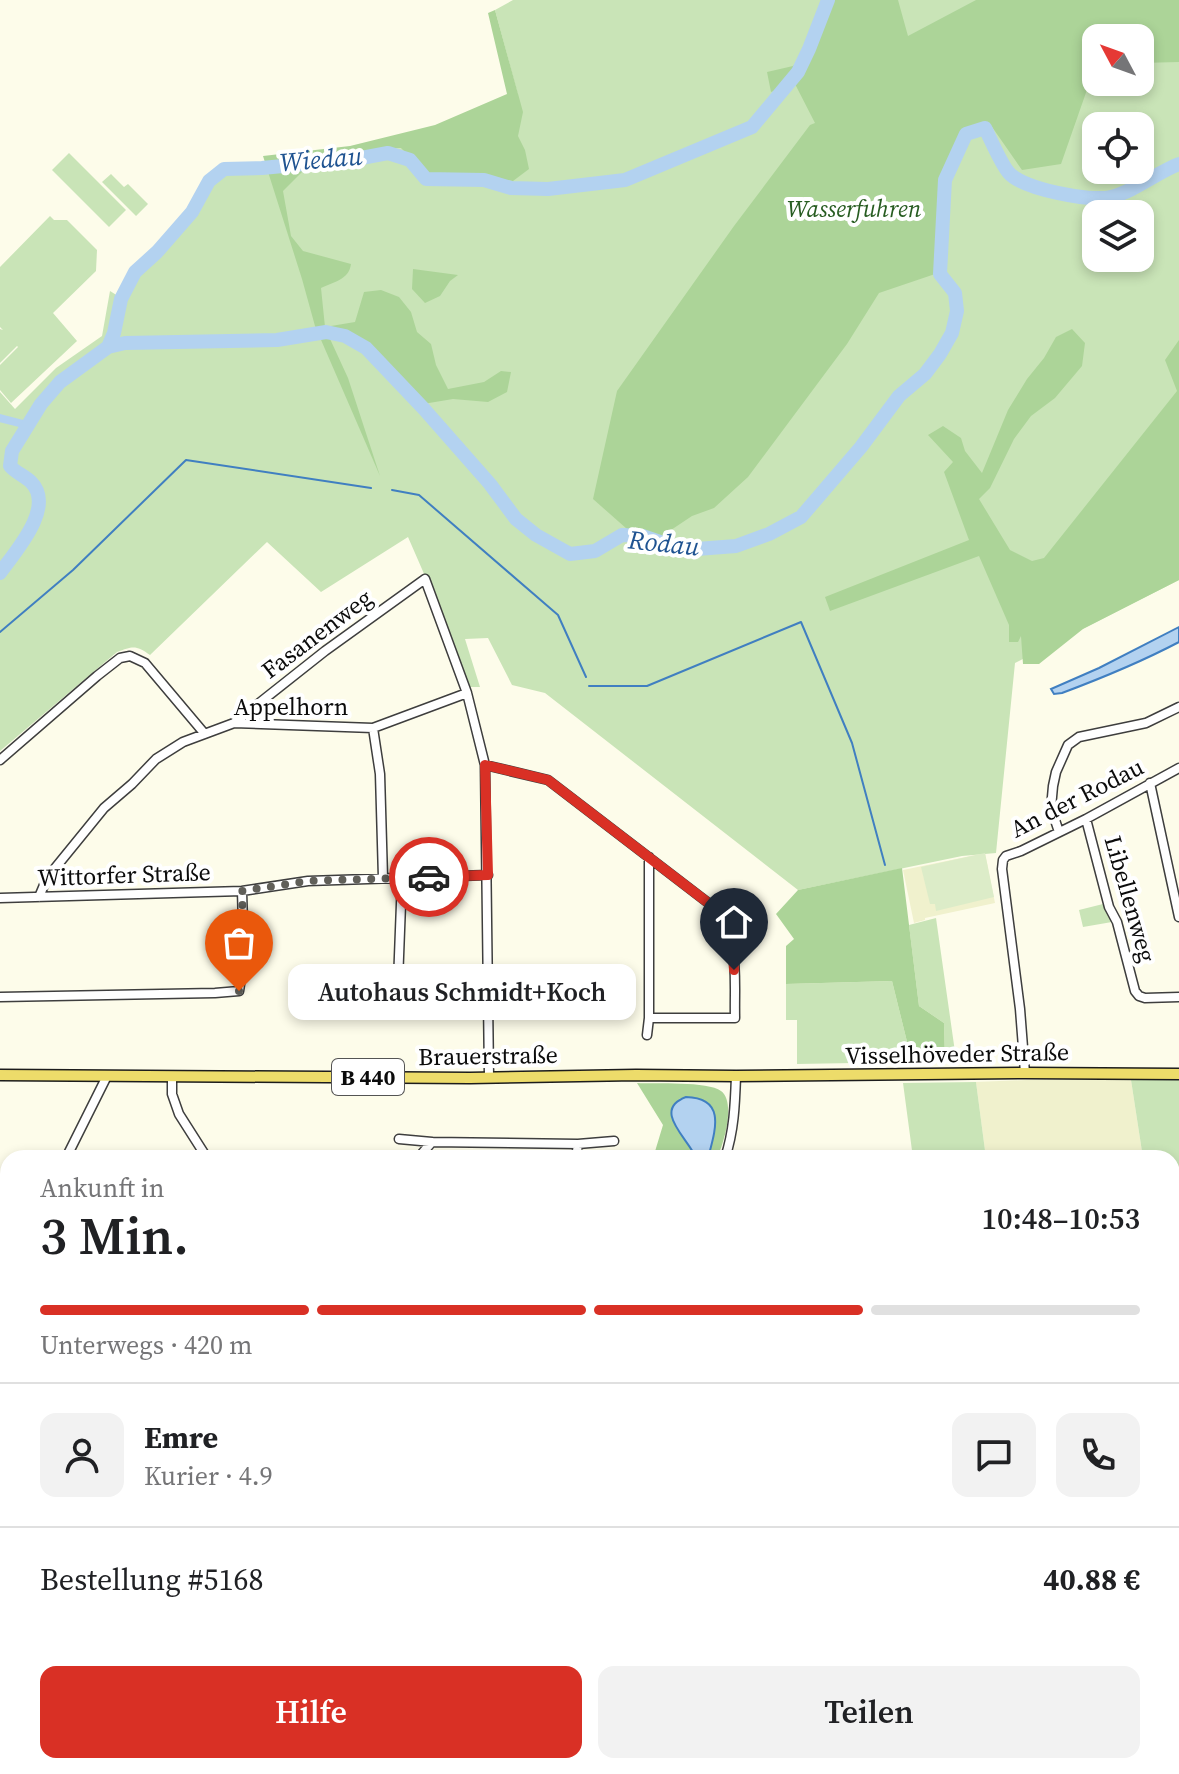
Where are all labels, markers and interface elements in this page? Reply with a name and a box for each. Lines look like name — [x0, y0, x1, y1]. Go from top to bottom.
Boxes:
north arrow — [1082, 24, 1154, 96]
map controls — [1082, 24, 1154, 272]
button: locate — [1082, 112, 1154, 184]
water label: Wiedau — [278, 137, 364, 181]
park label: Wasserfuhren — [787, 192, 922, 225]
button: layers — [1082, 200, 1154, 272]
water label: Rodau — [626, 521, 701, 565]
street label: Fasanenweg — [255, 581, 379, 686]
street label: Appelhorn — [234, 690, 348, 723]
street label: An der Rodau — [1004, 750, 1149, 845]
street label: Libellenweg — [1097, 832, 1164, 966]
courier — [389, 837, 469, 917]
street label: Wittorfer Straße — [37, 855, 211, 894]
icon: car — [407, 855, 451, 899]
pin — [700, 888, 768, 970]
icon: home — [712, 900, 756, 944]
pin — [205, 909, 273, 991]
icon: bag — [217, 921, 261, 965]
callout: Autohaus Schmidt+Koch — [287, 963, 635, 1019]
text: Autohaus Schmidt+Koch — [318, 974, 606, 1010]
street label: Visselhöveder Straße — [845, 1035, 1069, 1072]
street label: Brauerstraße — [418, 1038, 558, 1073]
road number: B 440 — [332, 1059, 404, 1095]
text: Ankunft in — [40, 1170, 164, 1206]
text: 10:48–10:53 — [981, 1198, 1140, 1239]
text: 3 Min. — [40, 1200, 189, 1271]
text: Unterwegs · 420 m — [40, 1327, 252, 1363]
button: person — [40, 1413, 124, 1497]
button: chat — [952, 1413, 1036, 1497]
button: phone — [1056, 1413, 1140, 1497]
text: Emre — [144, 1417, 218, 1458]
text: Kurier · 4.9 — [144, 1458, 273, 1494]
text: Bestellung #5168 — [40, 1559, 264, 1600]
text: 40.88 € — [1043, 1559, 1140, 1600]
button: Hilfe — [40, 1666, 582, 1758]
button: Teilen — [598, 1666, 1140, 1758]

